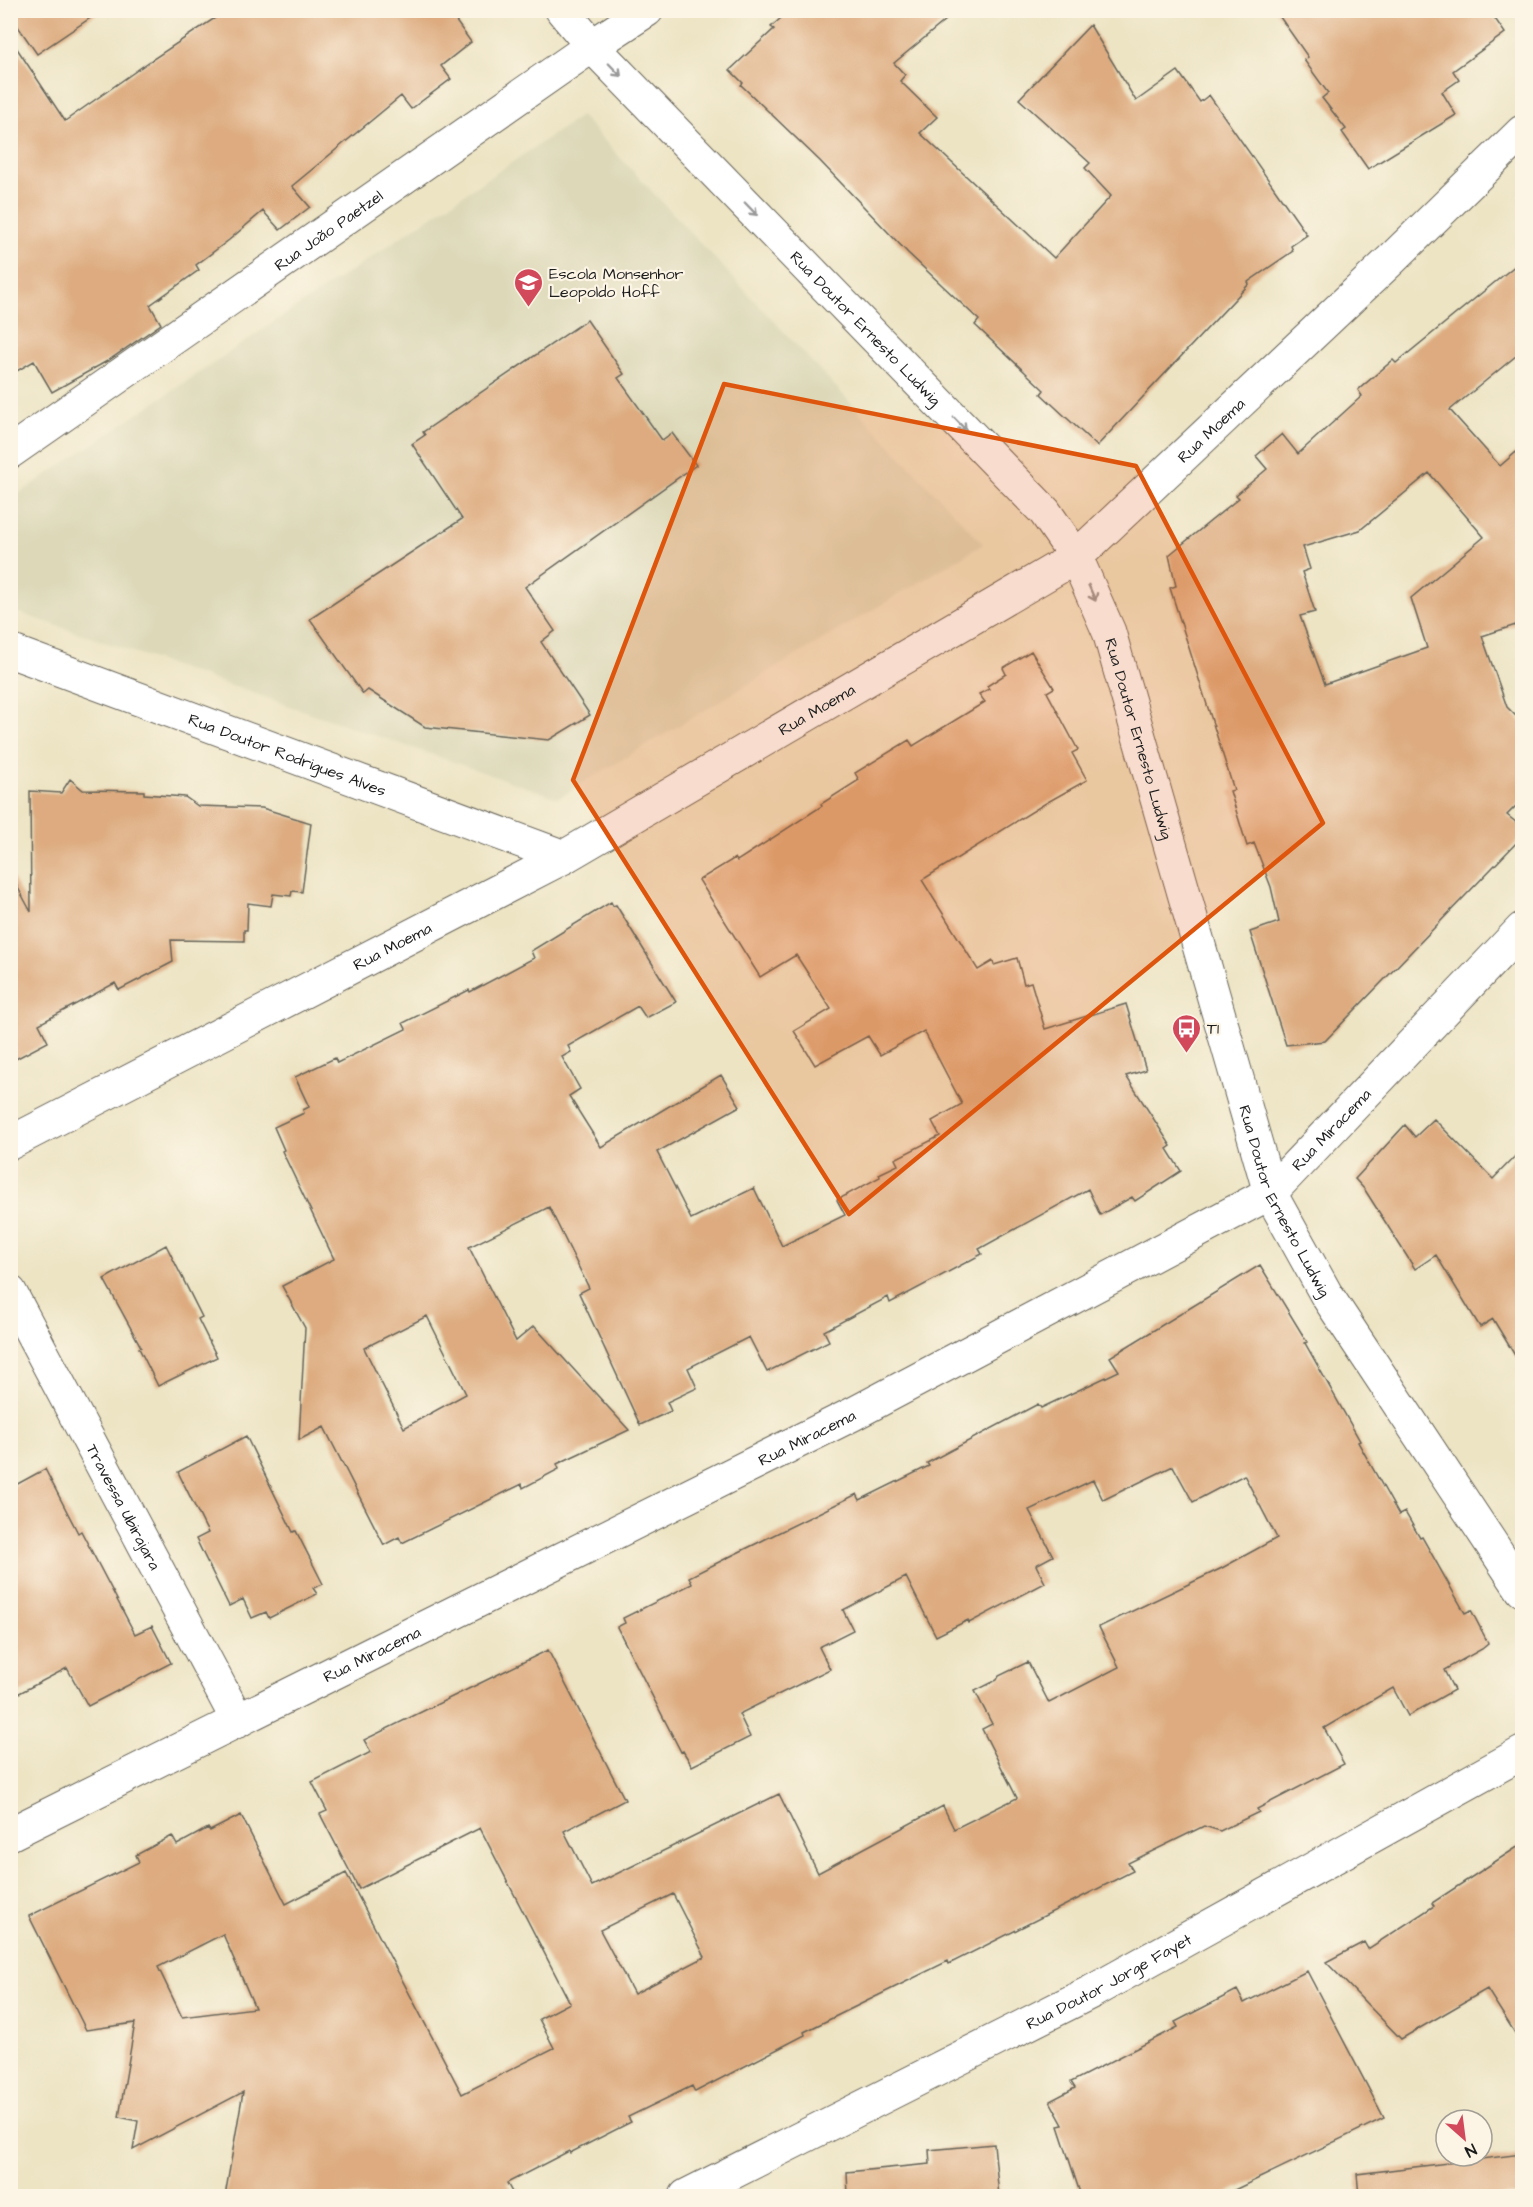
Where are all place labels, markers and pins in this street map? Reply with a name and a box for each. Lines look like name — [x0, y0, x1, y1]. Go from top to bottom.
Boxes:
place label: Escola Monsenhor Leopoldo Hoff — [549, 263, 684, 303]
school or university icon: Escola Monsenhor Leopoldo Hoff — [512, 266, 544, 308]
bus stop icon: T1 — [1170, 1012, 1202, 1054]
place label: T1 — [1207, 1018, 1219, 1040]

